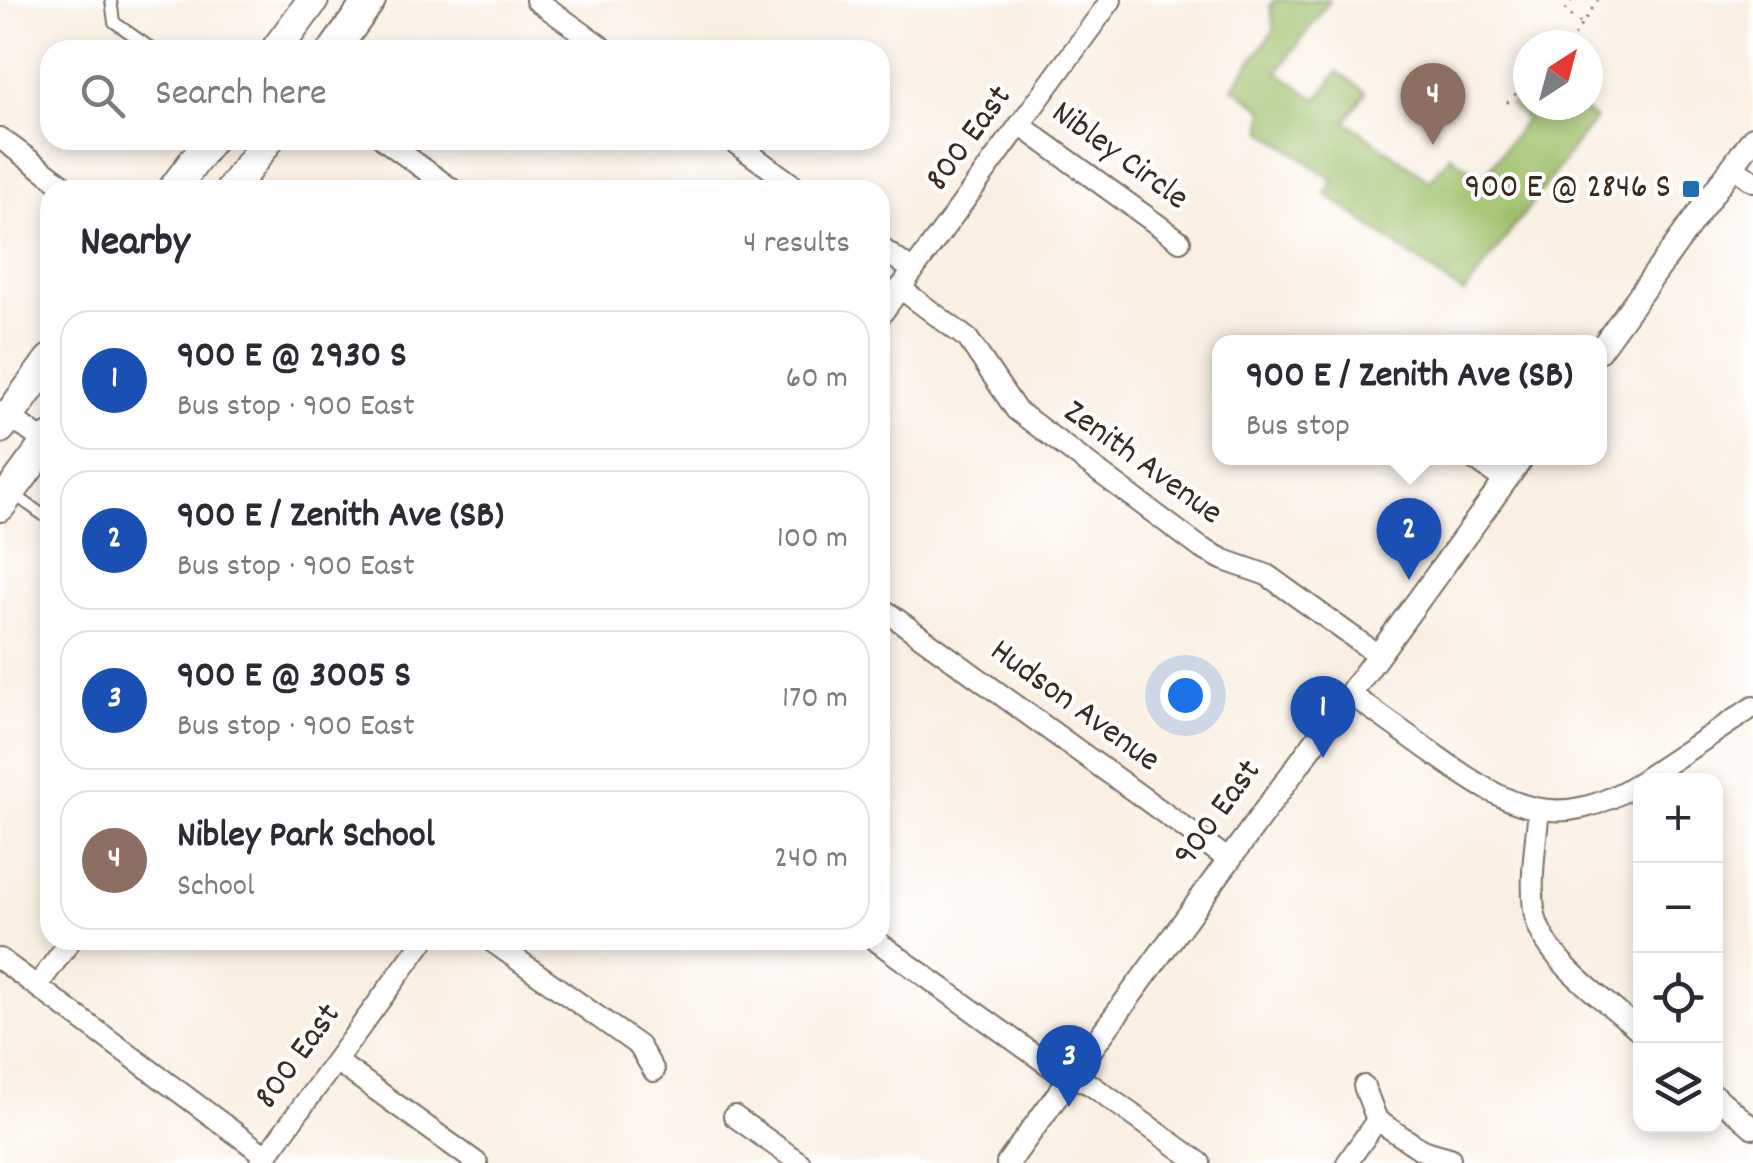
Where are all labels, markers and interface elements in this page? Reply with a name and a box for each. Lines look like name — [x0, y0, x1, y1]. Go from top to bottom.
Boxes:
north arrow — [1513, 30, 1603, 120]
search box — [40, 40, 890, 150]
pin: 4 — [1400, 62, 1466, 145]
icon: search — [75, 68, 130, 123]
text: Search here — [155, 68, 327, 123]
street label: 800 East — [914, 76, 1026, 202]
street label: Nibley Circle — [1040, 90, 1198, 224]
place label: 900 E @ 2846 S — [1464, 164, 1671, 214]
marker: 900 E @ 2846 S — [1680, 178, 1702, 200]
text: Nearby — [80, 215, 190, 275]
text: 4 results — [743, 222, 850, 268]
text: 900 E @ 2930 S — [177, 330, 407, 385]
popup — [1212, 335, 1607, 465]
text: 900 E / Zenith Ave (SB) — [1246, 350, 1573, 405]
text: 1 — [111, 357, 118, 403]
text: 60 m — [786, 357, 848, 403]
text: Bus stop · 900 East — [177, 385, 415, 431]
street label: Zenith Avenue — [1052, 389, 1232, 539]
text: Bus stop — [1246, 405, 1350, 451]
text: 900 E / Zenith Ave (SB) — [177, 490, 504, 545]
pin: 2 — [1376, 498, 1442, 580]
text: 2 — [108, 517, 121, 563]
text: 100 m — [777, 517, 848, 563]
text: Bus stop · 900 East — [177, 545, 415, 591]
street label: Hudson Avenue — [979, 628, 1169, 786]
text: 900 E @ 3005 S — [177, 650, 411, 705]
your location — [1160, 670, 1211, 721]
pin: 1 — [1290, 676, 1356, 758]
text: 3 — [107, 677, 122, 723]
text: 170 m — [782, 677, 848, 723]
text: Bus stop · 900 East — [177, 705, 415, 751]
street label: 900 East — [1163, 750, 1275, 878]
map controls — [1633, 773, 1723, 1133]
button: + — [1633, 773, 1723, 863]
text: Nibley Park School — [177, 810, 435, 865]
text: 4 — [108, 837, 121, 883]
text: 240 m — [774, 837, 848, 883]
button: − — [1633, 863, 1723, 953]
text: School — [177, 865, 255, 911]
button: locate — [1633, 953, 1723, 1043]
street label: 800 East — [243, 994, 355, 1120]
pin: 3 — [1036, 1024, 1102, 1107]
button: layers — [1633, 1043, 1723, 1133]

